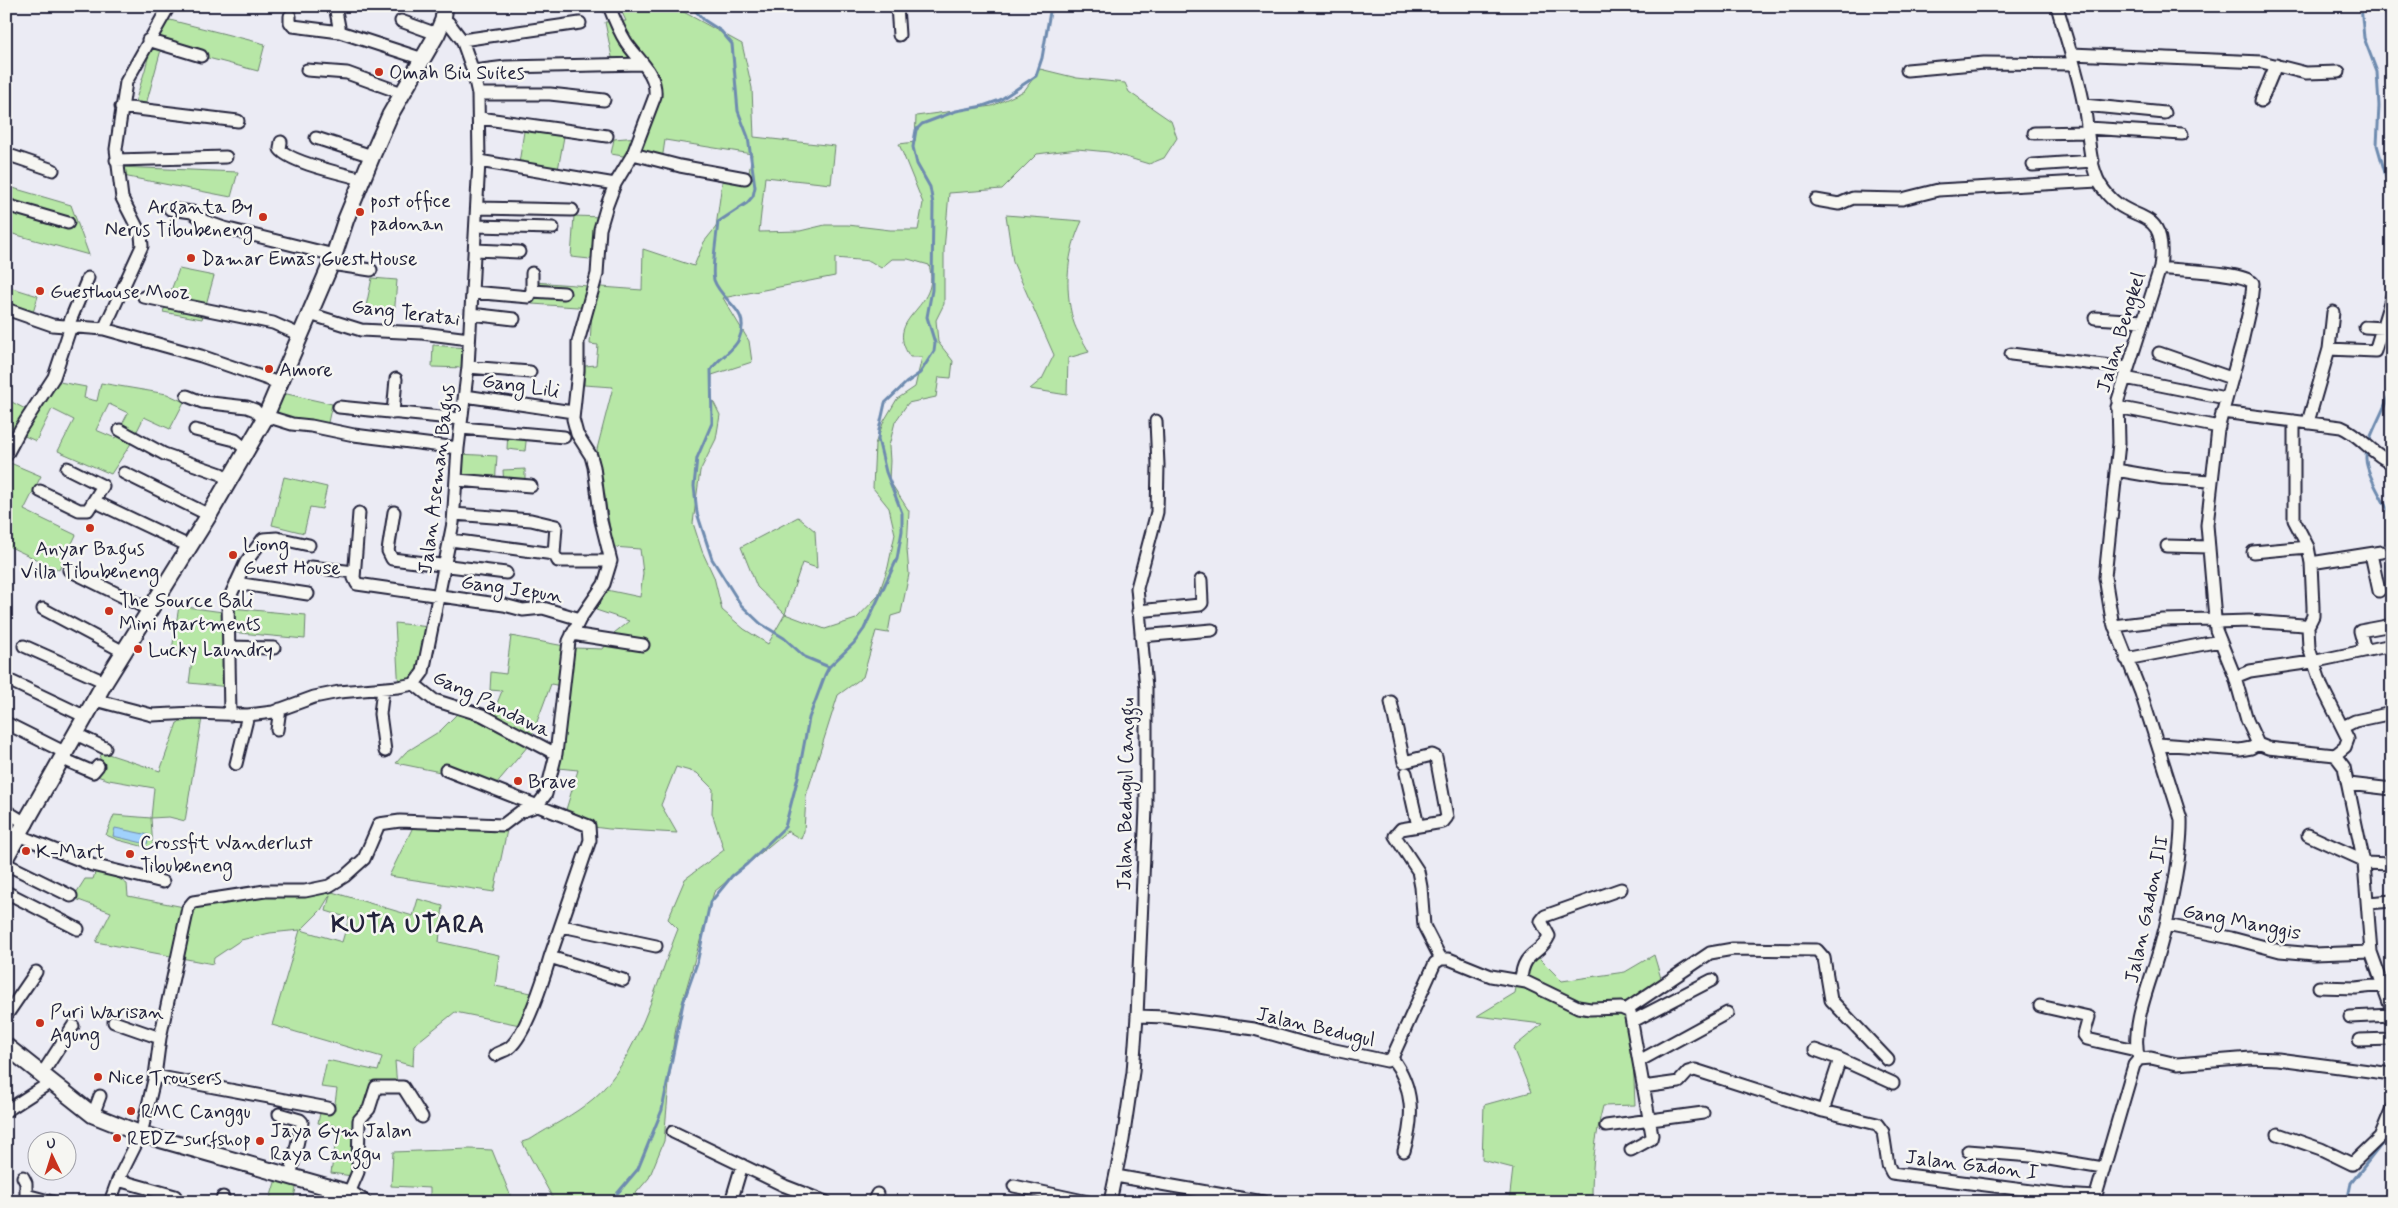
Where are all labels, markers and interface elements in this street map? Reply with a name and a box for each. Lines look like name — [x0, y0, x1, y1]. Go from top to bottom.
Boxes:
place label: Omah Biu Suites — [389, 60, 525, 87]
marker: Omah Biu Suites — [373, 66, 385, 78]
place label: post office padonan — [370, 188, 451, 238]
place label: Arganta By Nerus Tibubeneng — [105, 194, 253, 245]
marker: post office padonan — [354, 206, 366, 218]
marker: Arganta By Nerus Tibubeneng — [257, 211, 269, 223]
place label: Damar Emas Guest House — [201, 246, 417, 273]
marker: Damar Emas Guest House — [185, 252, 197, 264]
street label: Jalan Bengkel — [2090, 269, 2154, 396]
place label: Guesthouse Mooz — [50, 279, 190, 306]
marker: Guesthouse Mooz — [34, 285, 46, 297]
street label: Gang Teratai — [350, 293, 462, 335]
place label: Amore — [279, 357, 333, 384]
marker: Amore — [263, 363, 275, 375]
street label: Gang Lili — [480, 368, 561, 406]
street label: Jalan Aseman Bagus — [412, 383, 464, 575]
marker: Anyar Bagus Villa Tibubeneng — [84, 522, 96, 534]
place label: Liong Guest House — [243, 532, 341, 582]
place label: Anyar Bagus Villa Tibubeneng — [21, 536, 159, 587]
marker: Liong Guest House — [227, 549, 239, 561]
street label: Gang Jepun — [459, 569, 565, 611]
place label: The Source Bali Mini Apartments — [119, 588, 261, 639]
marker: The Source Bali Mini Apartments — [103, 605, 115, 617]
place label: Lucky Laundry — [148, 637, 273, 664]
marker: Lucky Laundry — [132, 643, 144, 655]
street label: Gang Pandawa — [427, 664, 556, 746]
street label: Jalan Bedugul Canggu — [1111, 697, 1144, 891]
place label: Brave — [528, 769, 577, 796]
marker: Brave — [512, 775, 524, 787]
place label: Crossfit Wanderlust Tibubeneng — [140, 830, 313, 881]
street label: Jalan Gadon III — [2119, 833, 2176, 986]
place label: K-Mart — [36, 839, 105, 866]
marker: K-Mart — [20, 845, 32, 857]
marker: Crossfit Wanderlust Tibubeneng — [124, 848, 136, 860]
street label: Gang Manggis — [2180, 898, 2303, 948]
district label: KUTA UTARA — [331, 909, 485, 942]
place label: Puri Warisan Agung — [50, 999, 164, 1050]
street label: Jalan Bedugul — [1253, 1001, 1378, 1055]
marker: Puri Warisan Agung — [34, 1017, 46, 1029]
place label: Nice Trousers — [108, 1065, 222, 1092]
marker: Nice Trousers — [92, 1071, 104, 1083]
place label: RMC Canggu — [141, 1099, 251, 1127]
marker: RMC Canggu — [125, 1105, 137, 1117]
place label: Jaya Gym Jalan Raya Canggu — [270, 1118, 412, 1170]
place label: REDZ surfshop — [127, 1126, 251, 1153]
north arrow — [28, 1130, 78, 1180]
marker: REDZ surfshop — [111, 1132, 123, 1144]
text: U — [46, 1135, 56, 1153]
marker: Jaya Gym Jalan Raya Canggu — [254, 1135, 266, 1147]
street label: Jalan Gadon I — [1904, 1144, 2040, 1187]

